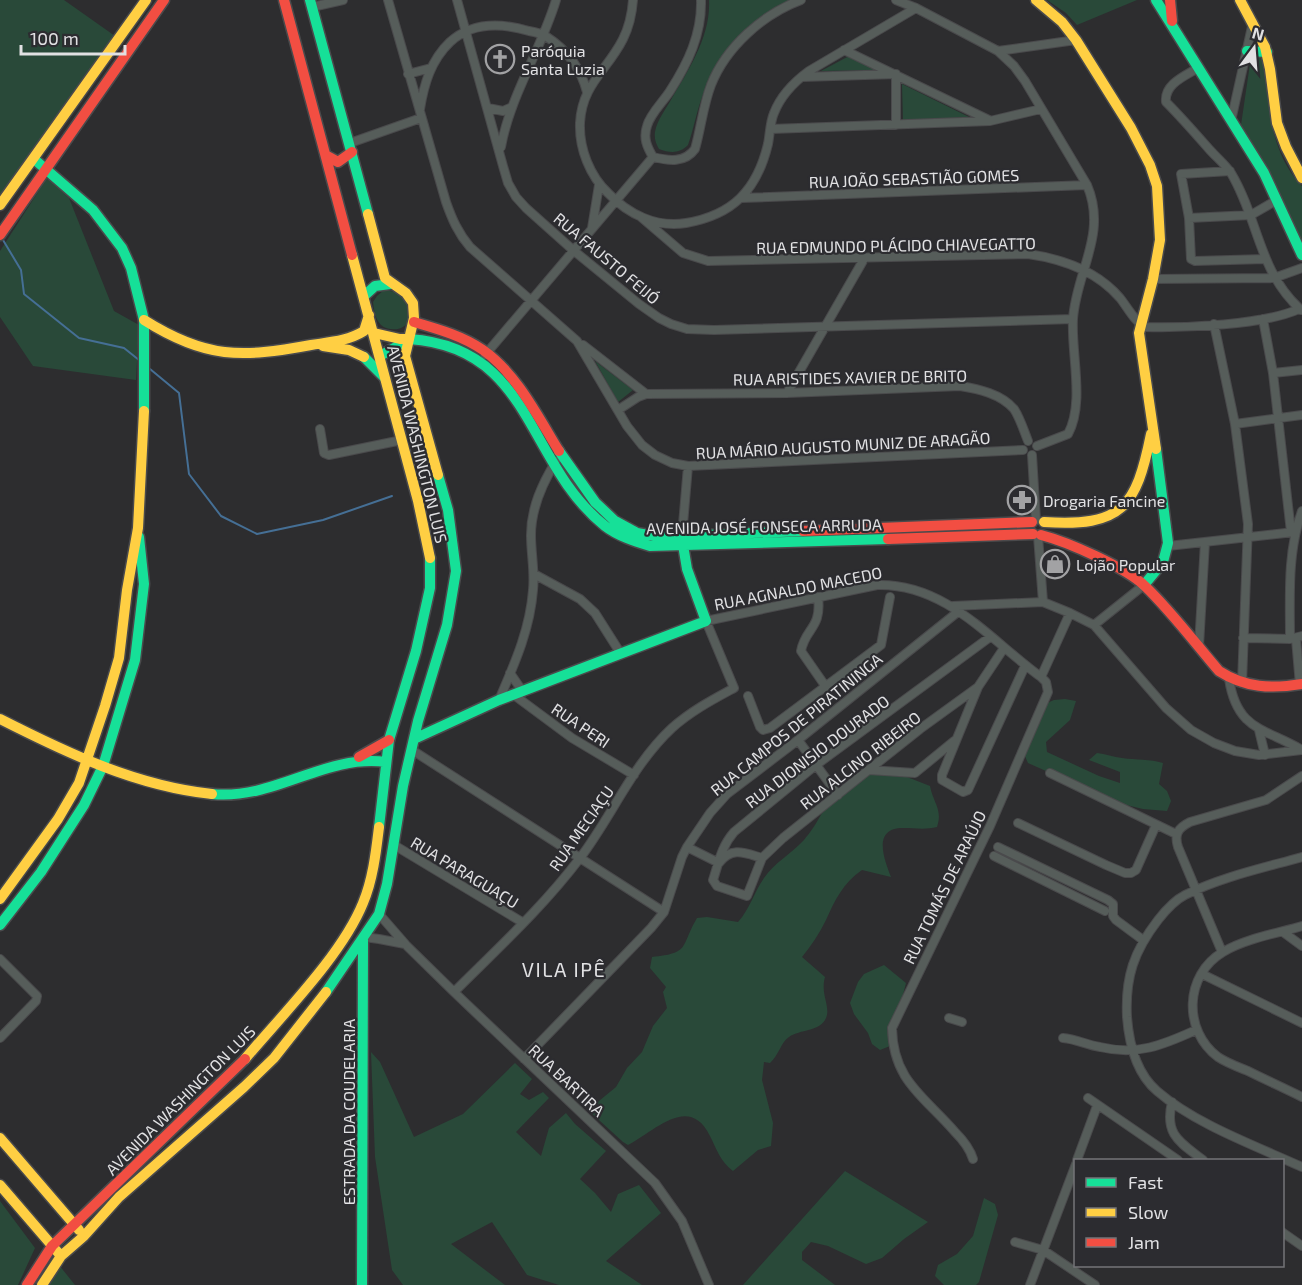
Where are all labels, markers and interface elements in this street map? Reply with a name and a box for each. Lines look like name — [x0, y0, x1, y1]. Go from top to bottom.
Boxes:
scale bar — [21, 18, 124, 56]
north arrow — [1224, 18, 1284, 78]
text: N — [1250, 22, 1266, 44]
text: 100 m — [30, 27, 79, 49]
place label: Paróquia Santa Luzia — [521, 41, 605, 78]
church icon: Paróquia Santa Luzia — [484, 43, 516, 75]
street label: RUA JOÃO SEBASTIÃO GOMES — [808, 165, 1020, 191]
street label: RUA FAUSTO FEIJÓ — [550, 208, 664, 308]
street label: RUA EDMUNDO PLÁCIDO CHIAVEGATTO — [756, 233, 1036, 257]
street label: AVENIDA WASHINGTON LUIS — [384, 343, 452, 545]
street label: RUA ARISTIDES XAVIER DE BRITO — [733, 365, 967, 389]
street label: RUA MÁRIO AUGUSTO MUNIZ DE ARAGÃO — [695, 428, 991, 462]
pharmacy icon: Drogaria Fancine — [1006, 484, 1038, 516]
place label: Drogaria Fancine — [1043, 491, 1165, 510]
street label: AVENIDA JOSÉ FONSECA ARRUDA — [646, 514, 882, 538]
shop icon: Lojão Popular — [1039, 548, 1071, 580]
place label: Lojão Popular — [1076, 555, 1176, 575]
street label: RUA AGNALDO MACEDO — [712, 562, 884, 614]
street label: RUA CAMPOS DE PIRATININGA — [706, 649, 886, 799]
street label: RUA DIONISIO DOURADO — [741, 691, 893, 811]
street label: RUA PERI — [548, 699, 614, 751]
street label: RUA ALCINO RIBEIRO — [796, 707, 924, 813]
street label: RUA MECIAÇU — [545, 782, 618, 875]
street label: RUA TOMÁS DE ARAÚJO — [899, 807, 989, 967]
street label: RUA PARAGUAÇU — [407, 832, 522, 913]
district label: VILA IPÊ — [522, 957, 606, 981]
street label: ESTRADA DA COUDELARIA — [339, 1019, 358, 1205]
street label: AVENIDA WASHINGTON LUIS — [101, 1021, 259, 1179]
street label: RUA BARTIRA — [525, 1040, 609, 1120]
legend — [1074, 1159, 1284, 1267]
text: Fast — [1128, 1171, 1163, 1193]
text: Slow — [1128, 1201, 1169, 1223]
text: Jam — [1128, 1231, 1160, 1253]

